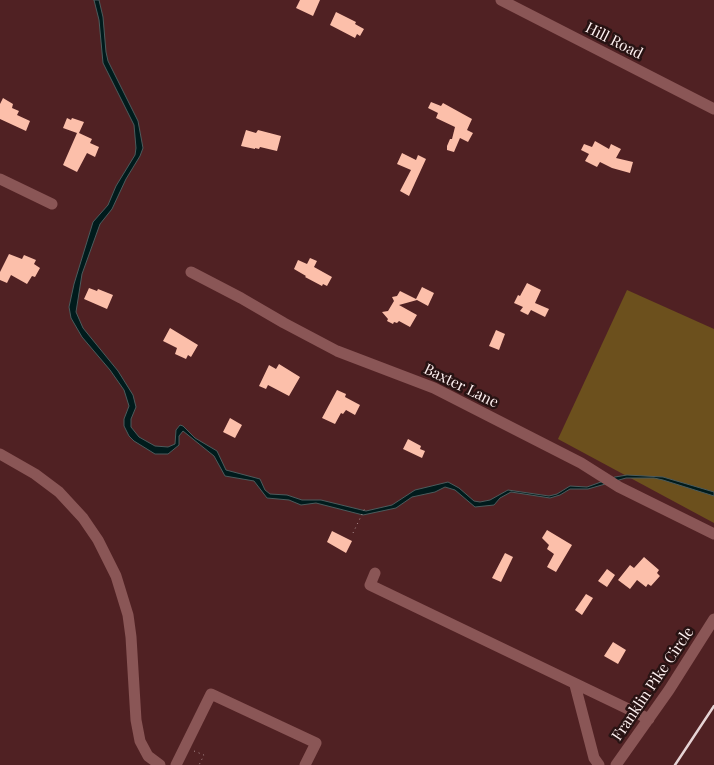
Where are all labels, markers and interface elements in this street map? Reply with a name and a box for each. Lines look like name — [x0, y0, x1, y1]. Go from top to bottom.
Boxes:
street label: Hill Road — [582, 19, 646, 63]
street label: Baxter Lane — [421, 360, 501, 412]
street label: Franklin Pike Circle — [608, 624, 698, 744]

